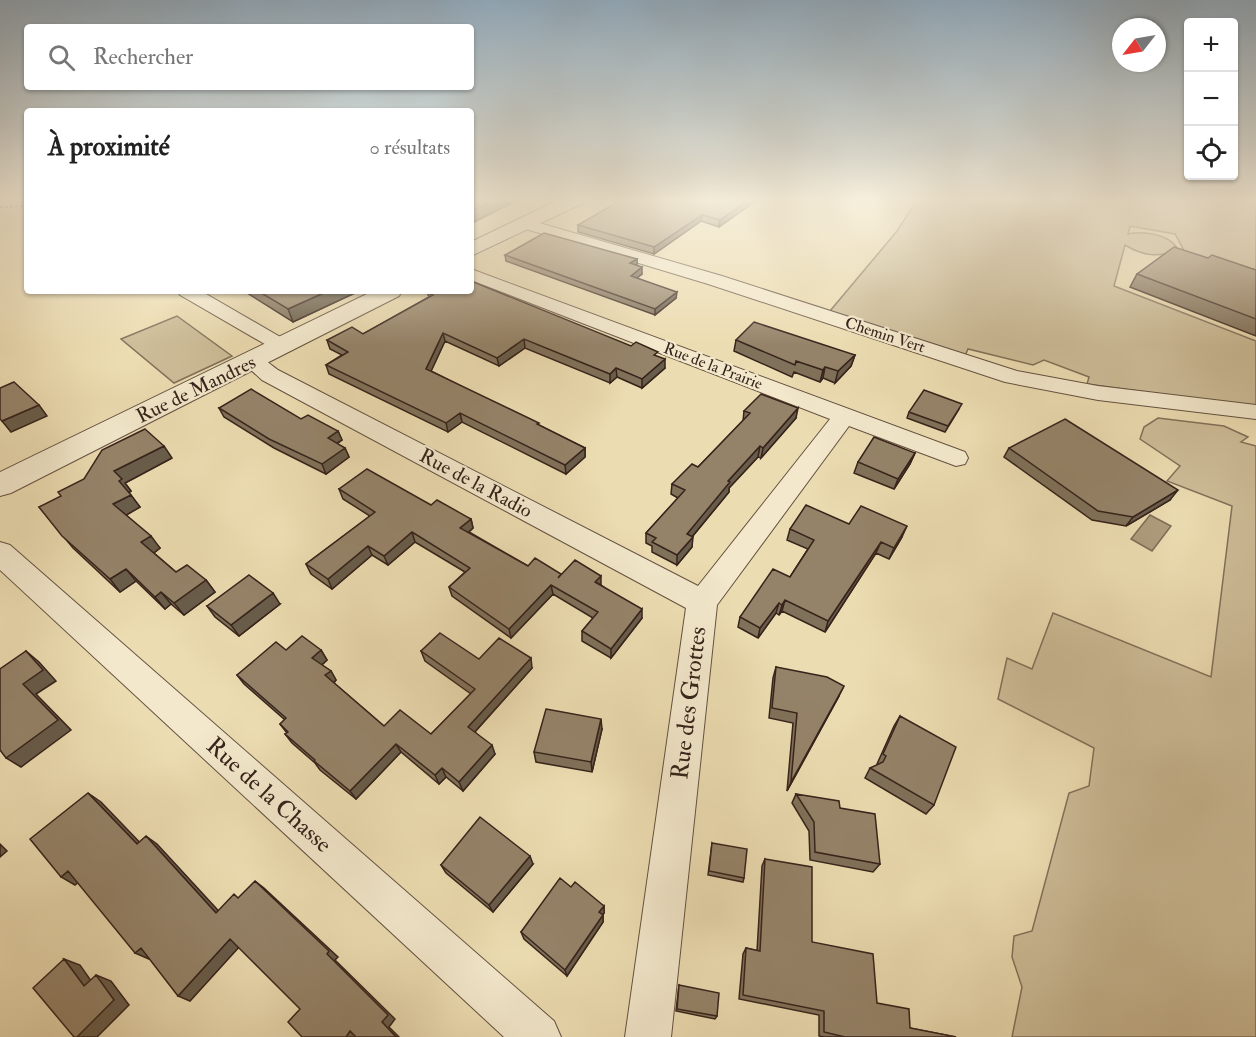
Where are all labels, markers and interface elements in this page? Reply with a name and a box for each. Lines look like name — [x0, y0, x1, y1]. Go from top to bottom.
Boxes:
north arrow — [1112, 18, 1166, 72]
map controls — [1184, 18, 1238, 180]
button: + — [1184, 18, 1238, 72]
search box — [24, 24, 474, 90]
icon: search — [45, 41, 78, 74]
text: Rechercher — [93, 43, 193, 71]
button: − — [1184, 72, 1238, 126]
button: locate — [1184, 126, 1238, 180]
text: À proximité — [48, 131, 170, 163]
text: 0 résultats — [370, 135, 450, 160]
street label: Chemin Vert — [842, 313, 928, 357]
street label: Rue de la Prairie — [661, 338, 766, 394]
street label: Rue de Mandres — [132, 349, 260, 429]
street label: Rue de la Radio — [415, 443, 537, 523]
street label: Rue des Grottes — [664, 625, 714, 781]
street label: Rue de la Chasse — [200, 730, 338, 860]

